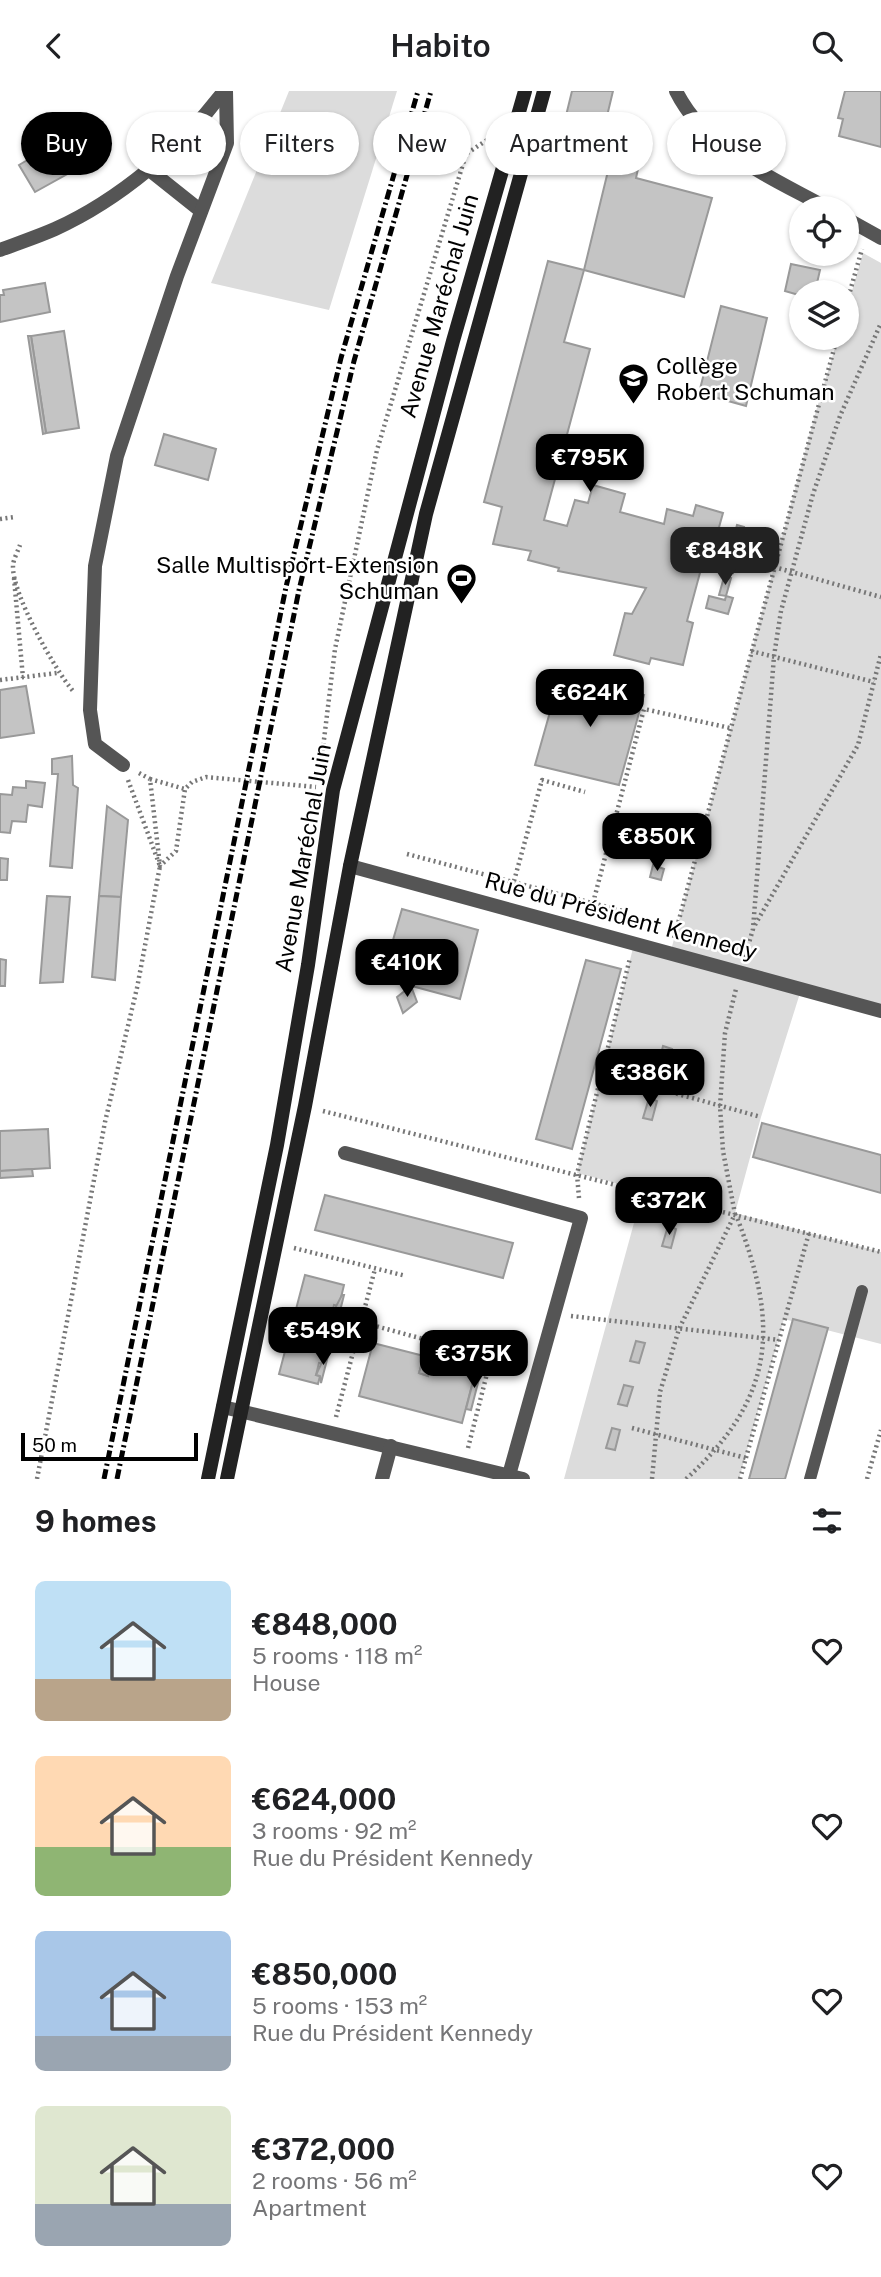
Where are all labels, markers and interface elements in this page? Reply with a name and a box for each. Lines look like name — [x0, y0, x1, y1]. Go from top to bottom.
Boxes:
icon: back — [35, 27, 73, 65]
text: Habito — [390, 27, 491, 64]
icon: search — [808, 27, 846, 65]
chip: Buy — [21, 112, 112, 175]
chip: Rent — [126, 112, 226, 175]
chip: Filters — [240, 112, 359, 175]
chip: New — [373, 112, 471, 175]
chip: Apartment — [485, 112, 653, 175]
chip: House — [667, 112, 786, 175]
street label: Avenue Maréchal Juin — [394, 191, 483, 421]
map controls — [789, 196, 859, 350]
button: locate — [789, 196, 859, 266]
button: layers — [789, 280, 859, 350]
place label: Collège Robert Schuman — [656, 352, 834, 405]
school or university icon: Collège Robert Schuman — [616, 362, 650, 406]
pin: €795K — [541, 435, 639, 494]
text: €795K — [552, 443, 628, 470]
pin: €848K — [676, 527, 774, 587]
text: €848K — [686, 536, 764, 563]
place label: Salle Multisport-Extension Schuman — [156, 551, 439, 604]
sports icon: Salle Multisport-Extension Schuman — [445, 561, 479, 605]
pin: €624K — [541, 669, 639, 729]
text: €624K — [552, 678, 628, 705]
street label: Avenue Maréchal Juin — [269, 741, 336, 974]
pin: €850K — [608, 813, 706, 873]
text: €850K — [618, 822, 696, 849]
street label: Rue du Président Kennedy — [482, 866, 760, 965]
pin: €410K — [358, 939, 456, 999]
text: €410K — [371, 948, 443, 975]
pin: €386K — [601, 1049, 699, 1109]
text: €386K — [611, 1058, 689, 1085]
pin: €372K — [620, 1177, 718, 1237]
text: €372K — [631, 1186, 707, 1213]
pin: €549K — [274, 1307, 372, 1367]
text: €549K — [284, 1316, 362, 1343]
pin: €375K — [425, 1331, 523, 1390]
text: €375K — [436, 1339, 512, 1366]
scale bar — [21, 1430, 198, 1462]
text: 50 m — [32, 1434, 77, 1456]
icon: filters — [808, 1502, 846, 1540]
text: 9 homes — [35, 1503, 157, 1539]
text: €848,000 — [252, 1606, 398, 1642]
icon: home — [91, 1609, 175, 1693]
icon: heart — [808, 1632, 846, 1670]
text: 5 rooms · 118 m² — [252, 1642, 422, 1669]
text: House — [252, 1669, 320, 1696]
text: €624,000 — [252, 1781, 396, 1817]
icon: home — [91, 1784, 175, 1868]
icon: heart — [808, 1807, 846, 1845]
text: 3 rooms · 92 m² — [252, 1817, 417, 1844]
text: Rue du Président Kennedy — [252, 1844, 533, 1871]
text: €850,000 — [252, 1956, 397, 1992]
icon: home — [91, 1959, 175, 2043]
icon: heart — [808, 1982, 846, 2020]
text: 5 rooms · 153 m² — [252, 1992, 427, 2019]
text: Rue du Président Kennedy — [252, 2019, 533, 2046]
text: €372,000 — [252, 2131, 395, 2167]
icon: home — [91, 2134, 175, 2218]
icon: heart — [808, 2157, 846, 2195]
text: 2 rooms · 56 m² — [252, 2167, 417, 2194]
text: Apartment — [252, 2194, 367, 2221]

